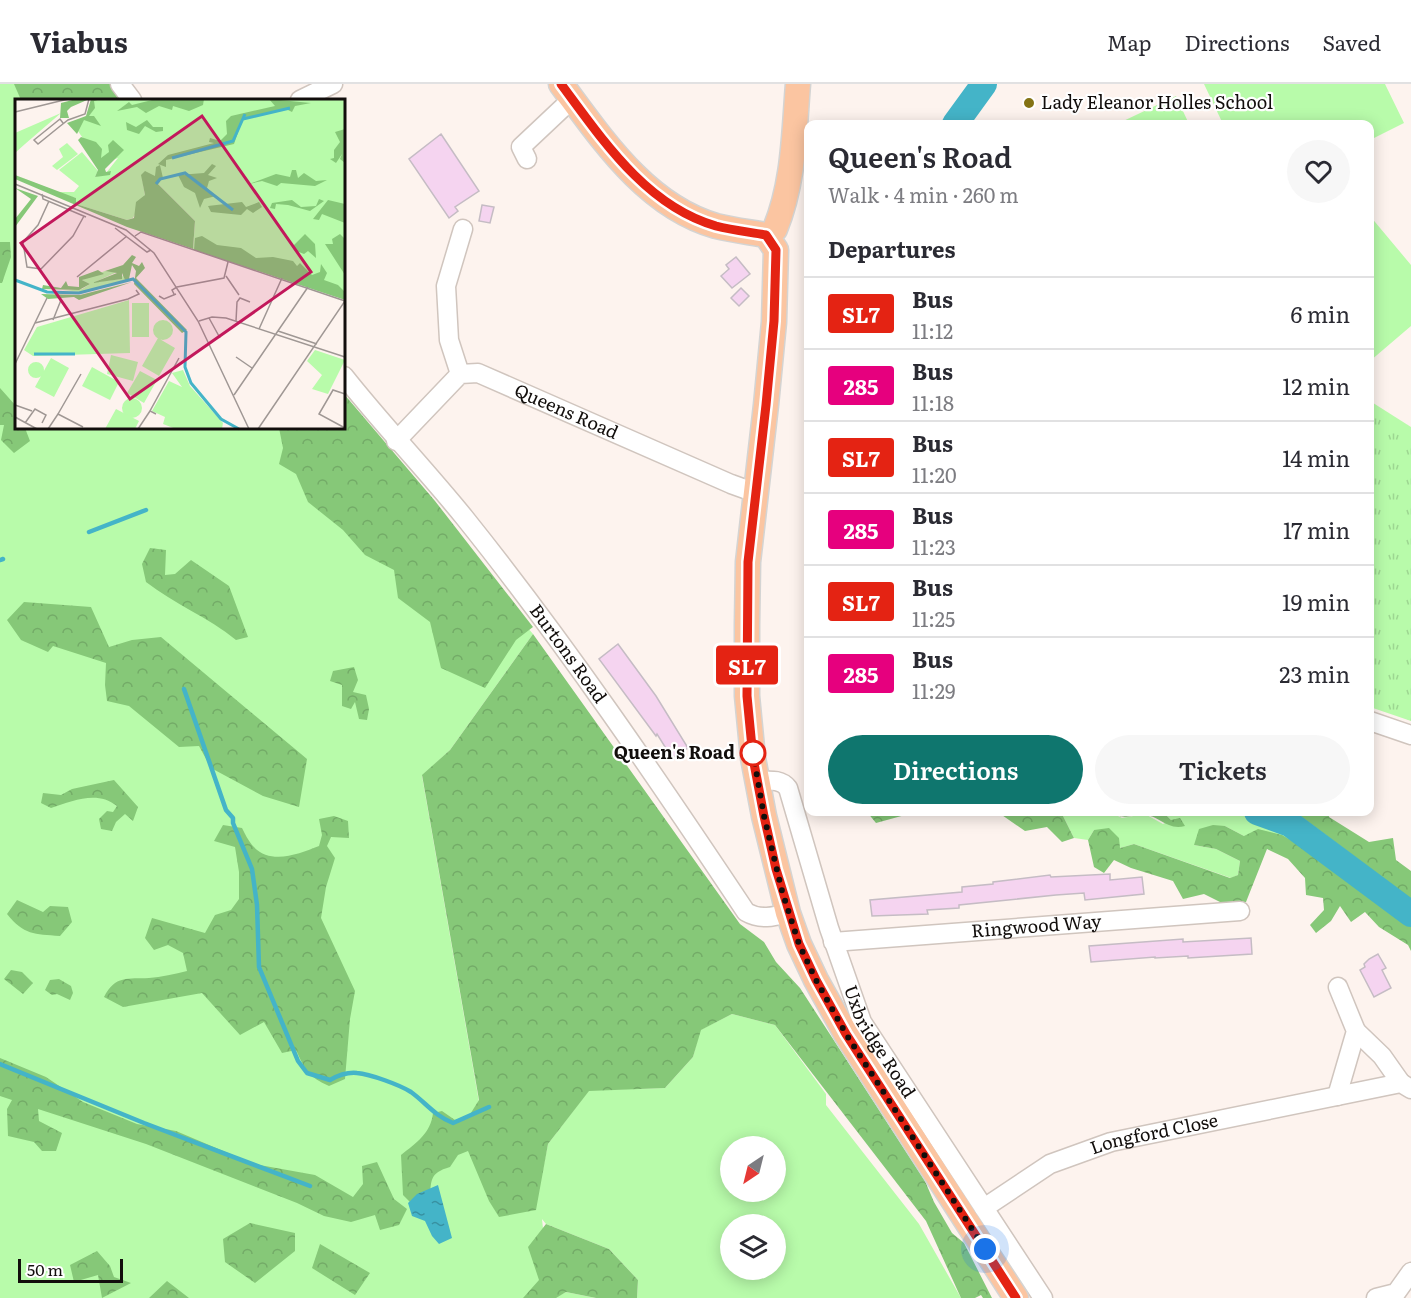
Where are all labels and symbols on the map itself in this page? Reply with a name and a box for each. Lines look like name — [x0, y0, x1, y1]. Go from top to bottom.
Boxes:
place label: Lady Eleanor Holles School — [1041, 88, 1273, 115]
marker: Lady Eleanor Holles School — [1022, 96, 1036, 110]
inset map — [15, 99, 345, 429]
street label: Queens Road — [511, 376, 623, 445]
street label: Burtons Road — [524, 598, 614, 708]
line badge: SL7 — [712, 646, 782, 684]
place label: Queen's Road — [614, 738, 735, 765]
marker: Queen's Road — [740, 740, 766, 766]
street label: Ringwood Way — [970, 907, 1103, 943]
street label: Uxbridge Road — [838, 981, 923, 1103]
street label: Longford Close — [1086, 1106, 1220, 1160]
north arrow — [720, 1136, 786, 1202]
your location — [970, 1234, 1000, 1264]
scale bar — [18, 1256, 123, 1284]

